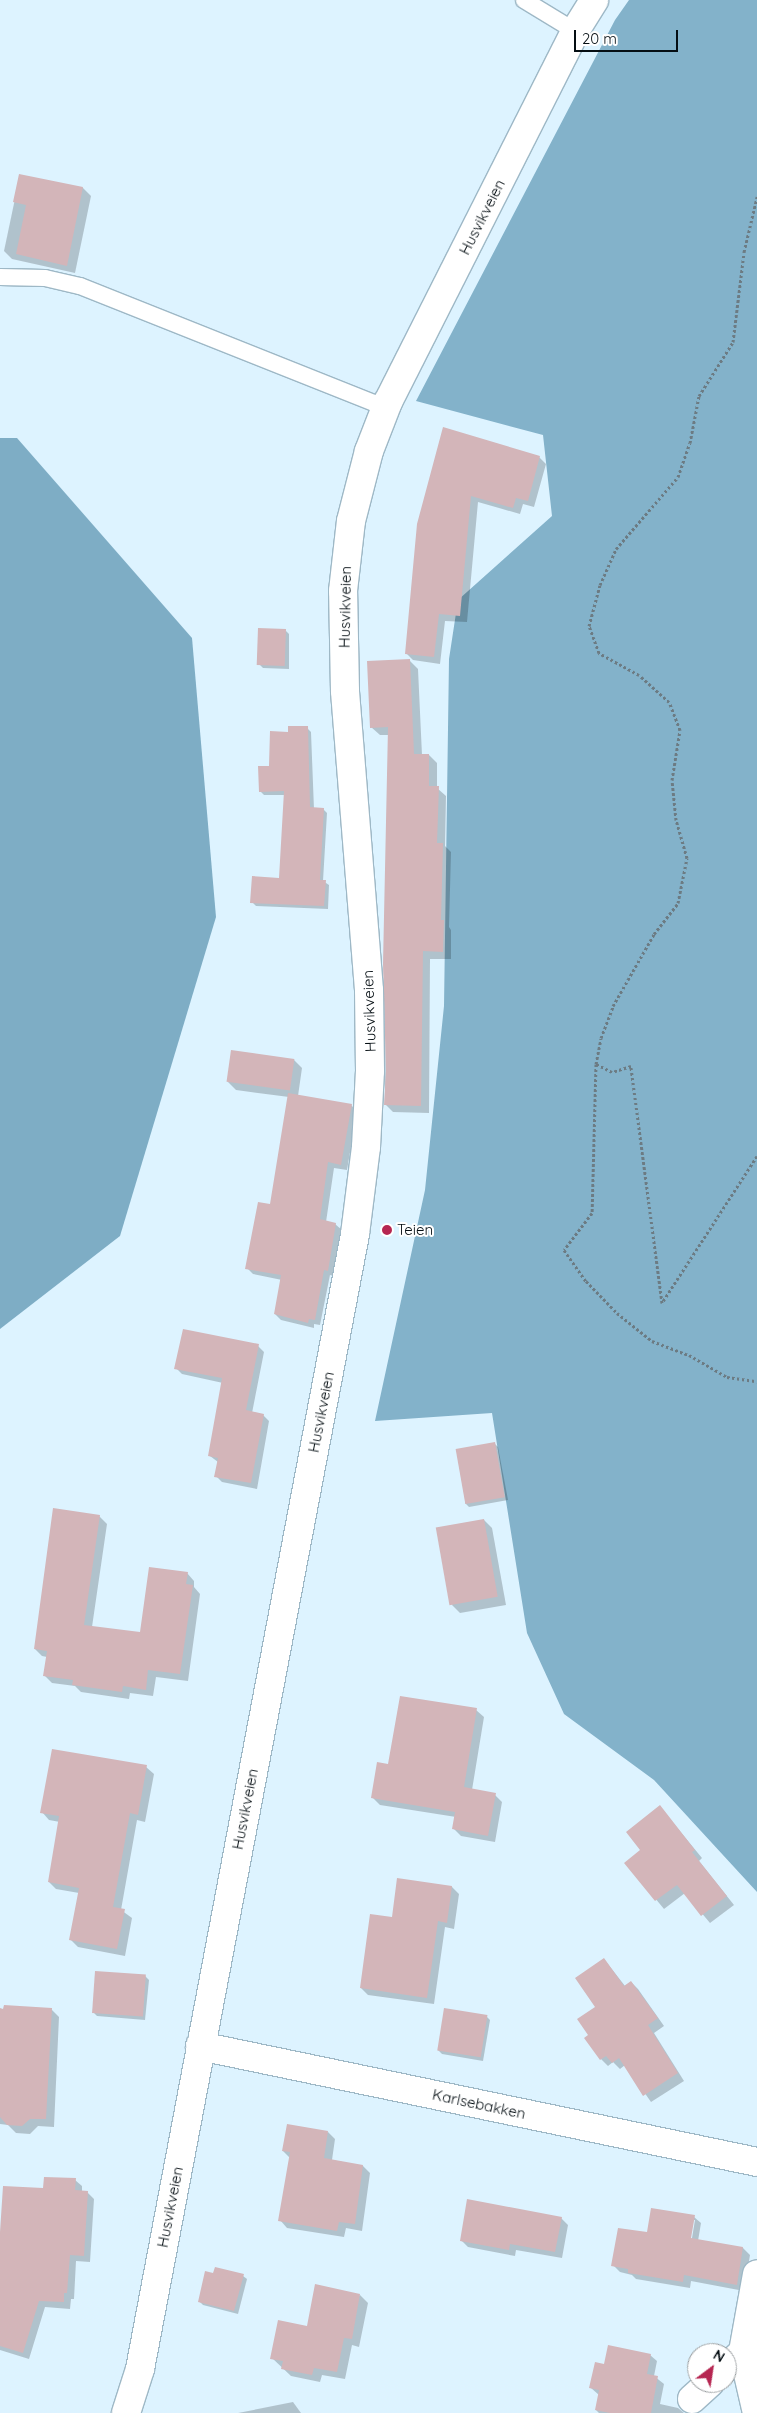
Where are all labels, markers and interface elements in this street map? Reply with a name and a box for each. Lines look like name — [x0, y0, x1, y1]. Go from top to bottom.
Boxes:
scale bar — [577, 20, 681, 52]
text: 20 m — [582, 29, 617, 48]
street label: Husvikveien — [455, 176, 509, 258]
street label: Husvikveien — [335, 566, 355, 648]
street label: Husvikveien — [359, 970, 379, 1052]
place label: Teien — [397, 1221, 433, 1239]
marker: Teien — [381, 1224, 393, 1236]
street label: Husvikveien — [304, 1370, 338, 1454]
street label: Husvikveien — [228, 1767, 262, 1851]
street label: Karlsebakken — [431, 2085, 527, 2123]
street label: Husvikveien — [153, 2165, 187, 2249]
north arrow — [687, 2343, 737, 2393]
text: N — [710, 2346, 728, 2366]

